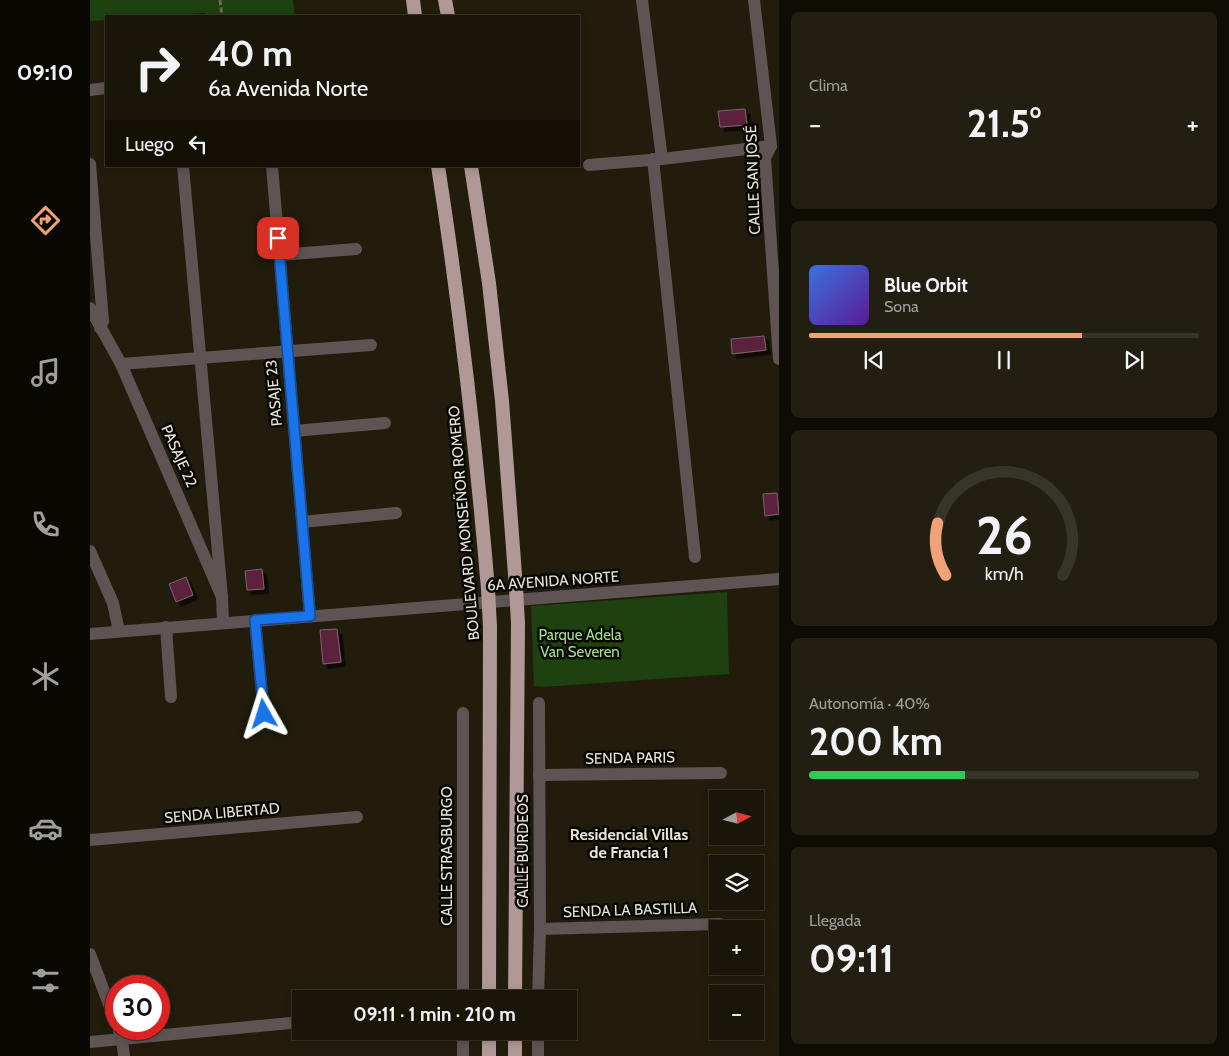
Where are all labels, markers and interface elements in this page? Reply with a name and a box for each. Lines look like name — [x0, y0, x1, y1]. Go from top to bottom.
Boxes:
text: 40 m — [208, 32, 293, 75]
icon: right — [125, 35, 190, 100]
text: 09:10 — [17, 59, 73, 86]
text: 6a Avenida Norte — [208, 75, 368, 102]
text: Clima — [809, 76, 848, 95]
text: 21.5° — [967, 100, 1041, 147]
text: − — [809, 107, 821, 141]
text: + — [1187, 107, 1199, 141]
street label: CALLE SAN JOSÉ — [741, 125, 764, 235]
icon: left — [184, 130, 212, 158]
text: Luego — [125, 133, 174, 156]
icon: directions — [28, 203, 63, 238]
pin — [257, 217, 299, 259]
icon: arrive — [264, 224, 292, 252]
text: Blue Orbit — [884, 274, 968, 297]
text: Sona — [884, 297, 919, 316]
icon: previous — [860, 346, 888, 374]
icon: pause — [990, 346, 1018, 374]
icon: next — [1120, 346, 1148, 374]
icon: music — [28, 355, 63, 390]
street label: PASAJE 23 — [262, 359, 286, 427]
street label: BOULEVARD MONSEÑOR ROMERO — [445, 405, 483, 641]
street label: PASAJE 22 — [157, 422, 201, 490]
text: 26 — [976, 504, 1032, 567]
icon: phone — [28, 507, 63, 542]
text: km/h — [984, 563, 1024, 584]
street label: 6A AVENIDA NORTE — [486, 567, 620, 595]
park label: Parque Adela Van Severen — [538, 626, 622, 661]
icon: climate — [28, 659, 63, 694]
position arrow — [237, 687, 289, 739]
text: Autonomía · 40% — [809, 694, 930, 713]
text: 200 km — [809, 718, 943, 765]
street label: SENDA PARIS — [585, 748, 675, 768]
street label: CALLE STRASBURGO — [438, 786, 456, 926]
north arrow — [709, 790, 764, 845]
map controls — [709, 790, 764, 1040]
street label: CALLE BURDEOS — [514, 794, 532, 908]
street label: SENDA LIBERTAD — [164, 799, 281, 827]
icon: car — [28, 811, 63, 846]
district label: Residencial Villas de Francia 1 — [570, 825, 688, 862]
button: layers — [709, 855, 764, 910]
street label: SENDA LA BASTILLA — [563, 899, 698, 921]
text: Llegada — [809, 911, 861, 930]
button: + — [709, 920, 764, 975]
text: 09:11 — [809, 935, 894, 982]
icon: filters — [28, 963, 63, 998]
speed limit sign: 30 — [105, 975, 170, 1040]
button: − — [709, 985, 764, 1040]
text: 09:11 · 1 min · 210 m — [353, 1003, 516, 1026]

